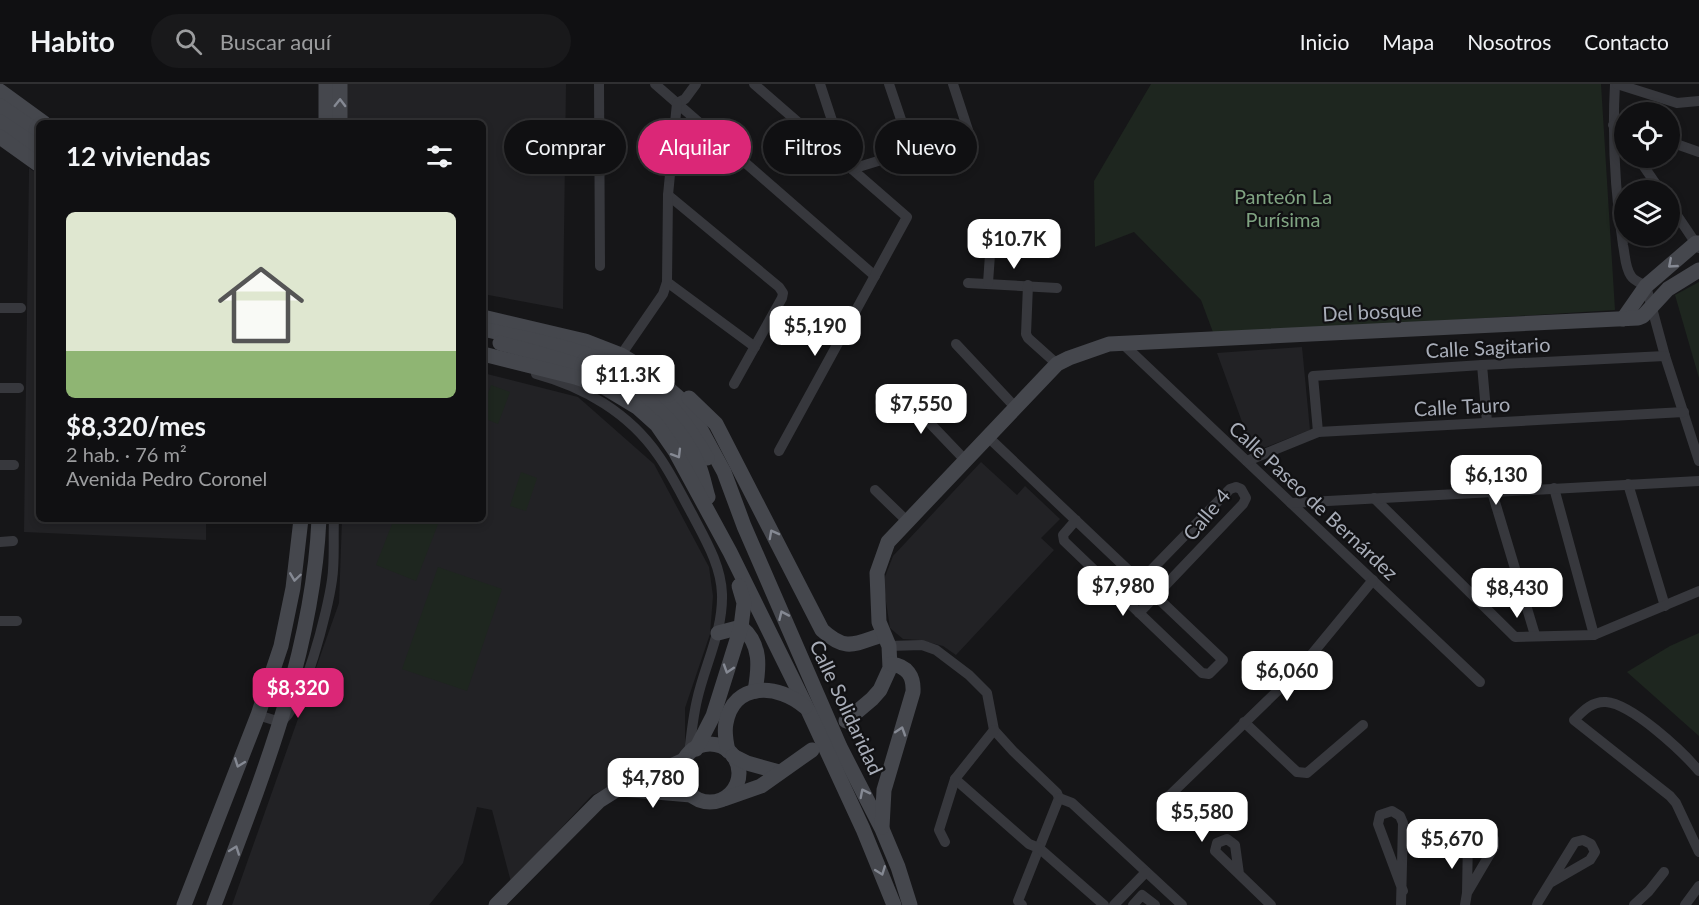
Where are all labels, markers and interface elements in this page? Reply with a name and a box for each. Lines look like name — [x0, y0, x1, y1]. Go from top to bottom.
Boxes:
search box — [151, 14, 571, 68]
text: Habito — [30, 24, 115, 58]
icon: search — [172, 25, 205, 58]
text: Buscar aquí — [220, 28, 331, 55]
text: Inicio — [1300, 29, 1349, 54]
text: Mapa — [1382, 29, 1434, 54]
text: Nosotros — [1467, 29, 1551, 54]
text: Contacto — [1584, 29, 1669, 54]
one-way arrow — [334, 99, 346, 108]
map controls — [1614, 102, 1680, 246]
button: locate — [1614, 102, 1680, 168]
chip: Comprar — [504, 120, 626, 174]
chip: Alquilar — [638, 120, 751, 174]
chip: Filtros — [763, 120, 863, 174]
chip: Nuevo — [875, 120, 977, 174]
text: 12 viviendas — [66, 140, 210, 172]
icon: filters — [423, 140, 456, 173]
button: layers — [1614, 180, 1680, 246]
park label: Panteón La Purísima — [1234, 184, 1332, 231]
pin: $10.7K — [965, 219, 1063, 270]
text: $10.7K — [982, 226, 1046, 250]
icon: home — [207, 251, 315, 359]
one-way arrow — [1668, 257, 1679, 268]
street label: Del bosque — [1322, 296, 1422, 326]
pin: $5,190 — [766, 306, 864, 357]
text: $5,190 — [784, 313, 846, 337]
street label: Calle Sagitario — [1425, 332, 1551, 362]
pin: $11.3K — [579, 355, 677, 406]
text: $11.3K — [596, 362, 660, 386]
pin: $7,550 — [872, 384, 970, 435]
text: $7,550 — [890, 391, 952, 415]
street label: Calle Tauro — [1413, 391, 1511, 421]
text: $8,320/mes — [66, 410, 206, 442]
street label: Calle Paseo de Bernárdez — [1225, 416, 1403, 584]
text: 2 hab. · 76 m² — [66, 442, 187, 466]
one-way arrow — [669, 448, 681, 458]
pin: $6,130 — [1447, 455, 1545, 506]
text: $6,130 — [1465, 462, 1527, 486]
text: Avenida Pedro Coronel — [66, 466, 267, 490]
street label: Calle 4 — [1178, 483, 1235, 545]
one-way arrow — [769, 529, 781, 540]
pin: $7,980 — [1074, 566, 1172, 617]
pin: $8,430 — [1468, 568, 1566, 619]
one-way arrow — [289, 573, 301, 582]
text: $7,980 — [1092, 573, 1154, 597]
text: $8,430 — [1486, 575, 1548, 599]
one-way arrow — [778, 611, 790, 622]
street label: Calle Solidaridad — [805, 636, 889, 778]
pin: $6,060 — [1238, 651, 1336, 702]
text: $6,060 — [1256, 658, 1318, 682]
one-way arrow — [723, 663, 735, 674]
pin: $8,320 — [249, 668, 347, 719]
text: $8,320 — [267, 675, 329, 699]
one-way arrow — [894, 726, 907, 737]
one-way arrow — [234, 758, 247, 768]
pin: $4,780 — [604, 758, 702, 809]
text: $4,780 — [622, 765, 684, 789]
one-way arrow — [859, 788, 871, 799]
pin: $5,580 — [1153, 792, 1251, 843]
text: $5,580 — [1171, 799, 1233, 823]
pin: $5,670 — [1403, 819, 1501, 870]
text: $5,670 — [1421, 826, 1483, 850]
one-way arrow — [227, 845, 240, 856]
one-way arrow — [874, 865, 886, 876]

